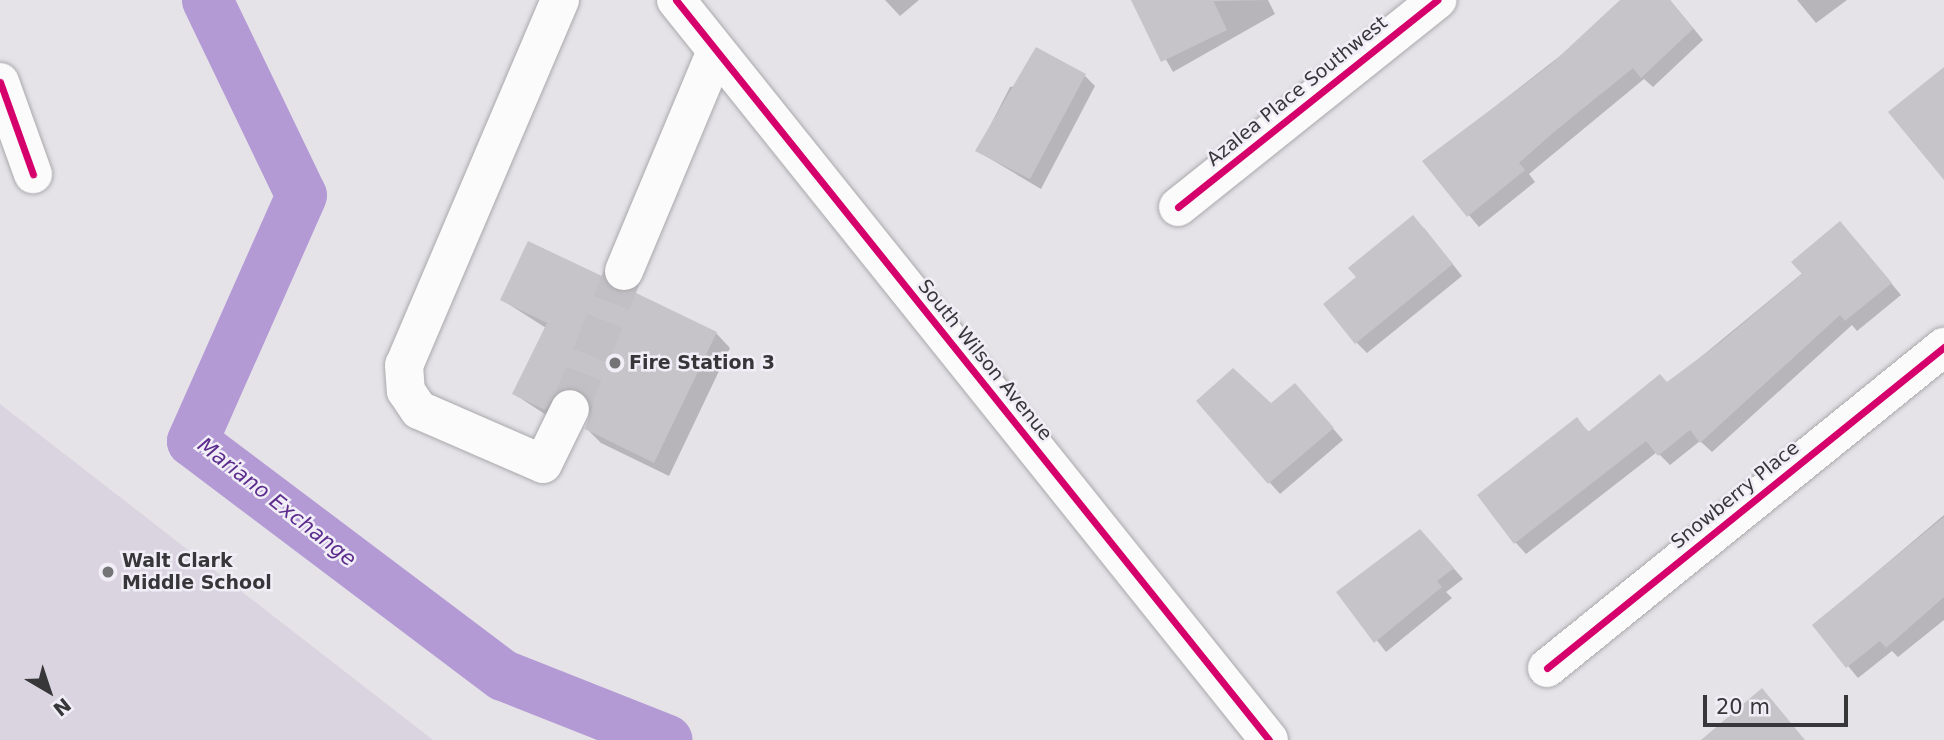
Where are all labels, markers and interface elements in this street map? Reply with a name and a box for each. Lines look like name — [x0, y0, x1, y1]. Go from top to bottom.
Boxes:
street label: Azalea Place Southwest — [1202, 11, 1392, 171]
street label: South Wilson Avenue — [913, 275, 1057, 445]
place label: Fire Station 3 — [629, 352, 775, 374]
marker: Fire Station 3 — [607, 355, 623, 371]
water label: Mariano Exchange — [193, 432, 361, 572]
street label: Snowberry Place — [1666, 436, 1804, 554]
place label: Walt Clark Middle School — [122, 550, 272, 594]
marker: Walt Clark Middle School — [100, 564, 116, 580]
north arrow — [14, 656, 84, 726]
scale bar — [1706, 680, 1851, 724]
text: N — [49, 694, 75, 721]
text: 20 m — [1716, 695, 1770, 719]

